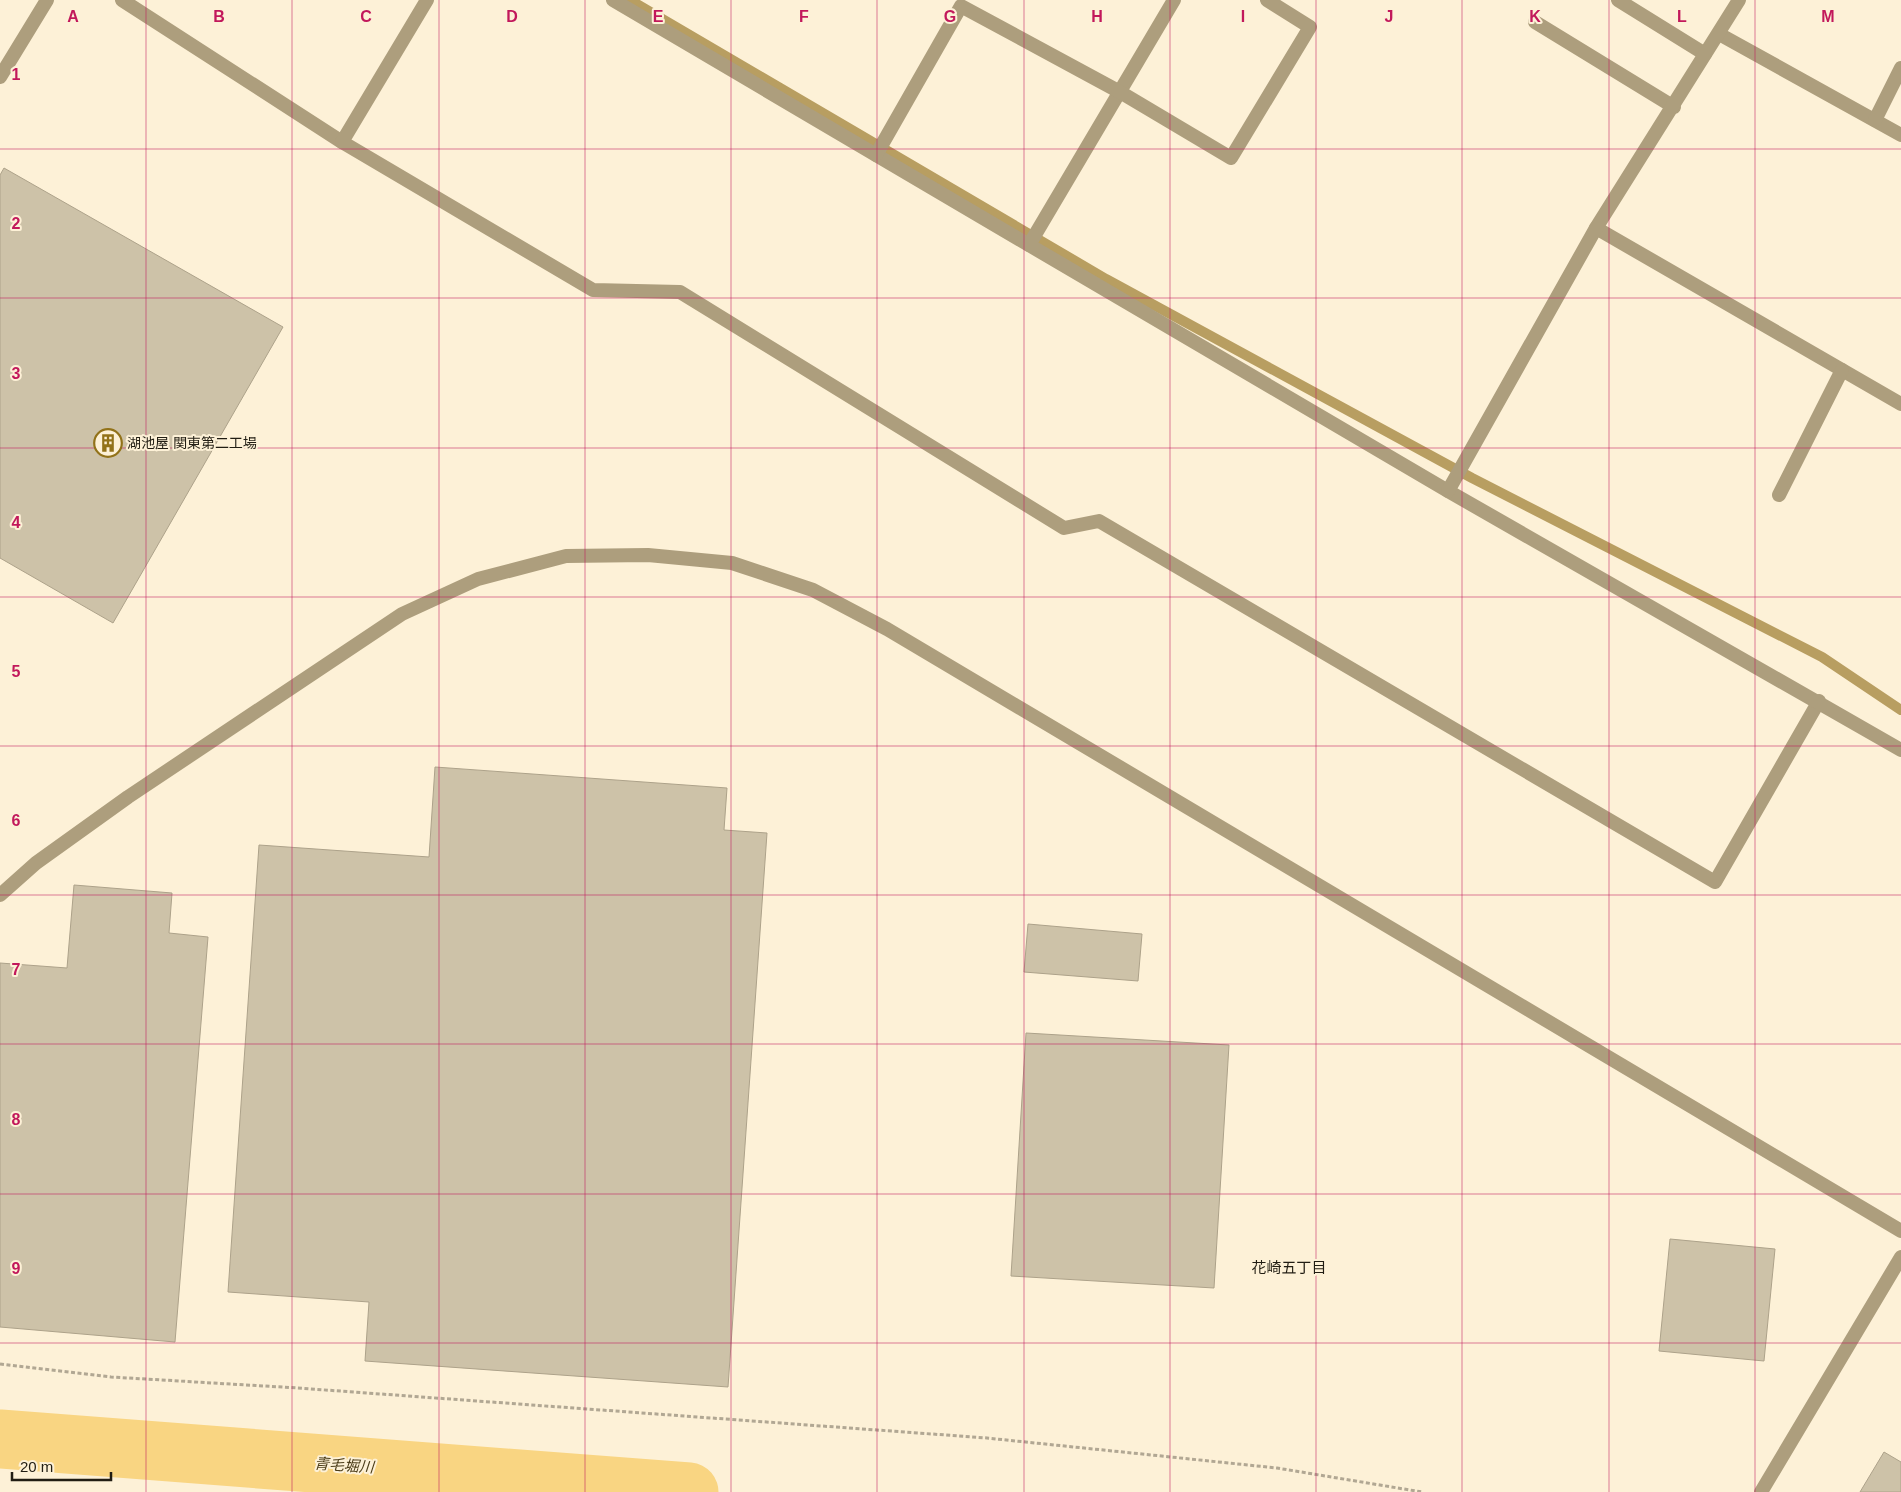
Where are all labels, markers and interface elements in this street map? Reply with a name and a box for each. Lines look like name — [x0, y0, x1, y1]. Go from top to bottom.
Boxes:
text: A — [67, 8, 79, 25]
text: B — [213, 8, 225, 25]
text: C — [360, 8, 372, 25]
text: D — [506, 8, 518, 25]
text: E — [653, 8, 664, 25]
text: F — [799, 8, 809, 25]
text: G — [944, 8, 956, 25]
text: H — [1091, 8, 1103, 25]
text: I — [1241, 8, 1245, 25]
text: J — [1385, 8, 1393, 25]
text: K — [1529, 8, 1541, 25]
text: L — [1677, 8, 1687, 25]
text: M — [1821, 8, 1835, 25]
text: 1 — [12, 66, 21, 83]
text: 2 — [12, 215, 21, 232]
text: 3 — [12, 365, 21, 382]
building icon: 湖池屋 関東第二工場 — [93, 428, 123, 458]
place label: 湖池屋 関東第二工場 — [127, 435, 257, 451]
text: 4 — [12, 514, 21, 531]
text: 5 — [12, 663, 21, 680]
text: 6 — [12, 812, 21, 829]
text: 7 — [12, 961, 21, 978]
text: 8 — [12, 1111, 21, 1128]
district label: 花崎五丁目 — [1251, 1259, 1327, 1276]
text: 9 — [12, 1260, 21, 1277]
scale bar — [12, 1450, 111, 1482]
water label: 青毛堀川 — [313, 1454, 377, 1476]
text: 20 m — [20, 1458, 53, 1475]

